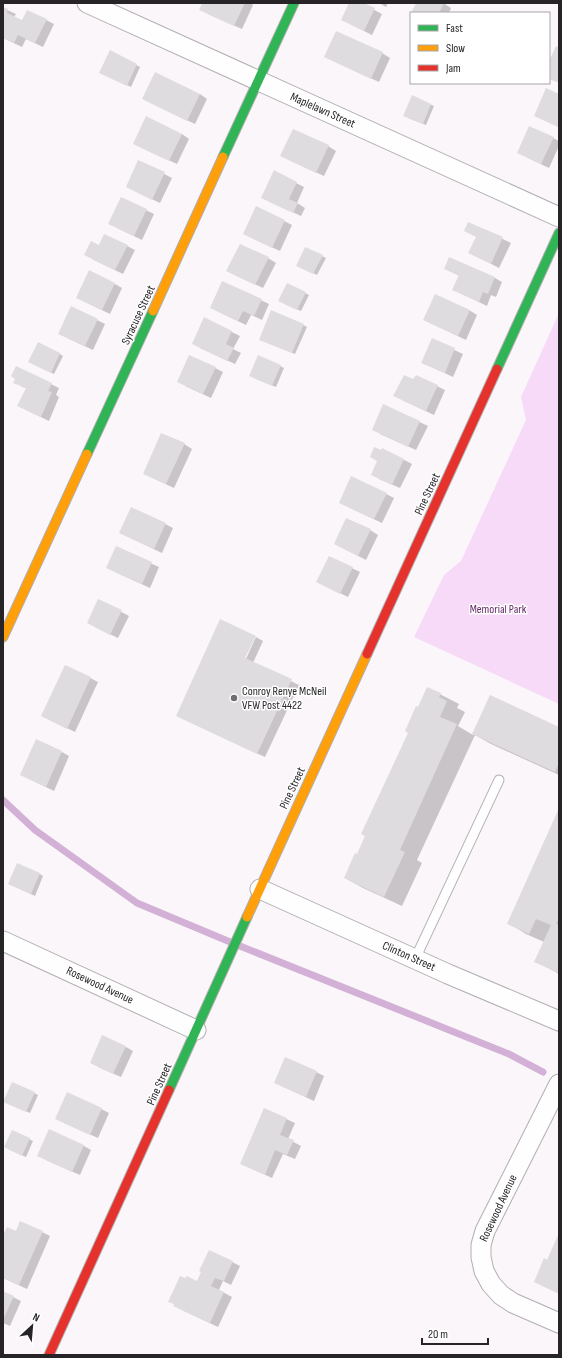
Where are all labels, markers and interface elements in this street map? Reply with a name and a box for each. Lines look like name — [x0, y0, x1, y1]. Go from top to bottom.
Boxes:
legend — [410, 12, 550, 84]
text: Fast — [446, 21, 463, 36]
text: Slow — [446, 41, 465, 56]
text: Jam — [445, 61, 461, 76]
street label: Maplelawn Street — [288, 89, 358, 132]
street label: Syracuse Street — [118, 283, 159, 347]
street label: Pine Street — [411, 471, 444, 518]
park label: Memorial Park — [470, 602, 527, 617]
place label: Conroy Renye McNeil VFW Post 4422 — [242, 684, 326, 713]
marker: Conroy Renye McNeil VFW Post 4422 — [229, 693, 239, 703]
street label: Pine Street — [276, 765, 309, 812]
street label: Clinton Street — [380, 938, 438, 975]
street label: Rosewood Avenue — [64, 963, 136, 1008]
street label: Pine Street — [144, 1061, 175, 1108]
street label: Rosewood Avenue — [476, 1172, 521, 1244]
north arrow — [12, 1306, 52, 1346]
text: N — [31, 1310, 42, 1325]
scale bar — [422, 1320, 488, 1346]
text: 20 m — [428, 1327, 448, 1342]

